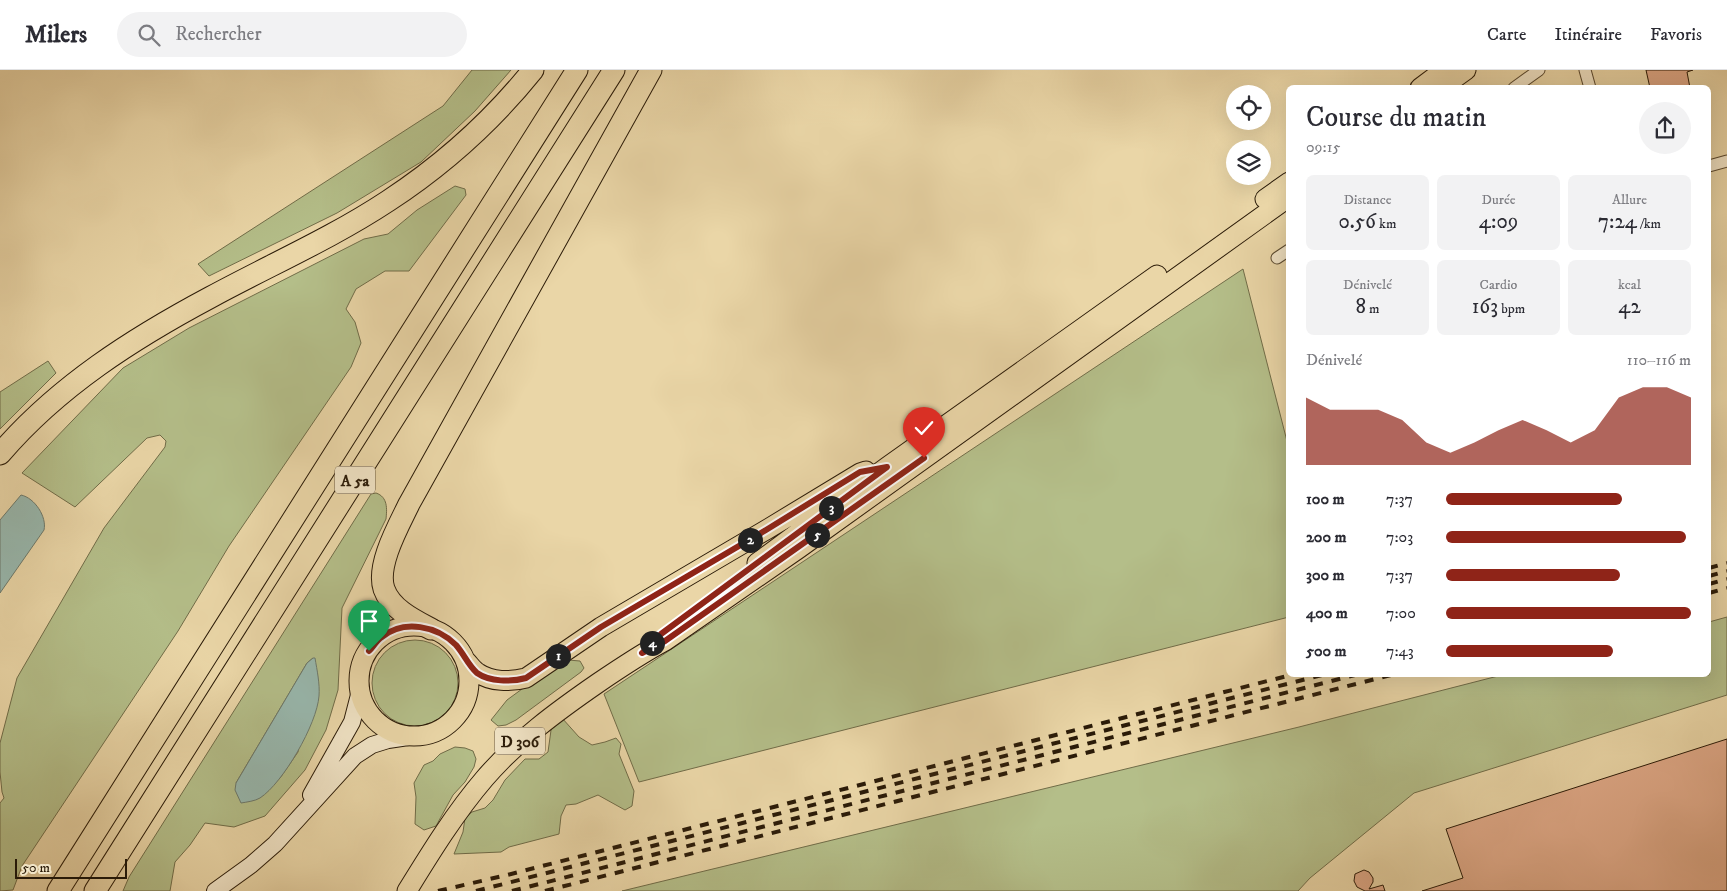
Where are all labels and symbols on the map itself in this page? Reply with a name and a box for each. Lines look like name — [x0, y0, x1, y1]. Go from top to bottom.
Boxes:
pin — [903, 407, 945, 458]
road number: A 5a — [335, 466, 375, 494]
pin: 3 — [818, 496, 844, 520]
pin: 5 — [804, 522, 830, 548]
pin: 2 — [738, 528, 762, 552]
pin — [348, 600, 390, 651]
pin: 4 — [640, 630, 664, 656]
pin: 1 — [546, 644, 570, 668]
road number: D 306 — [495, 728, 545, 754]
scale bar — [15, 856, 128, 879]

